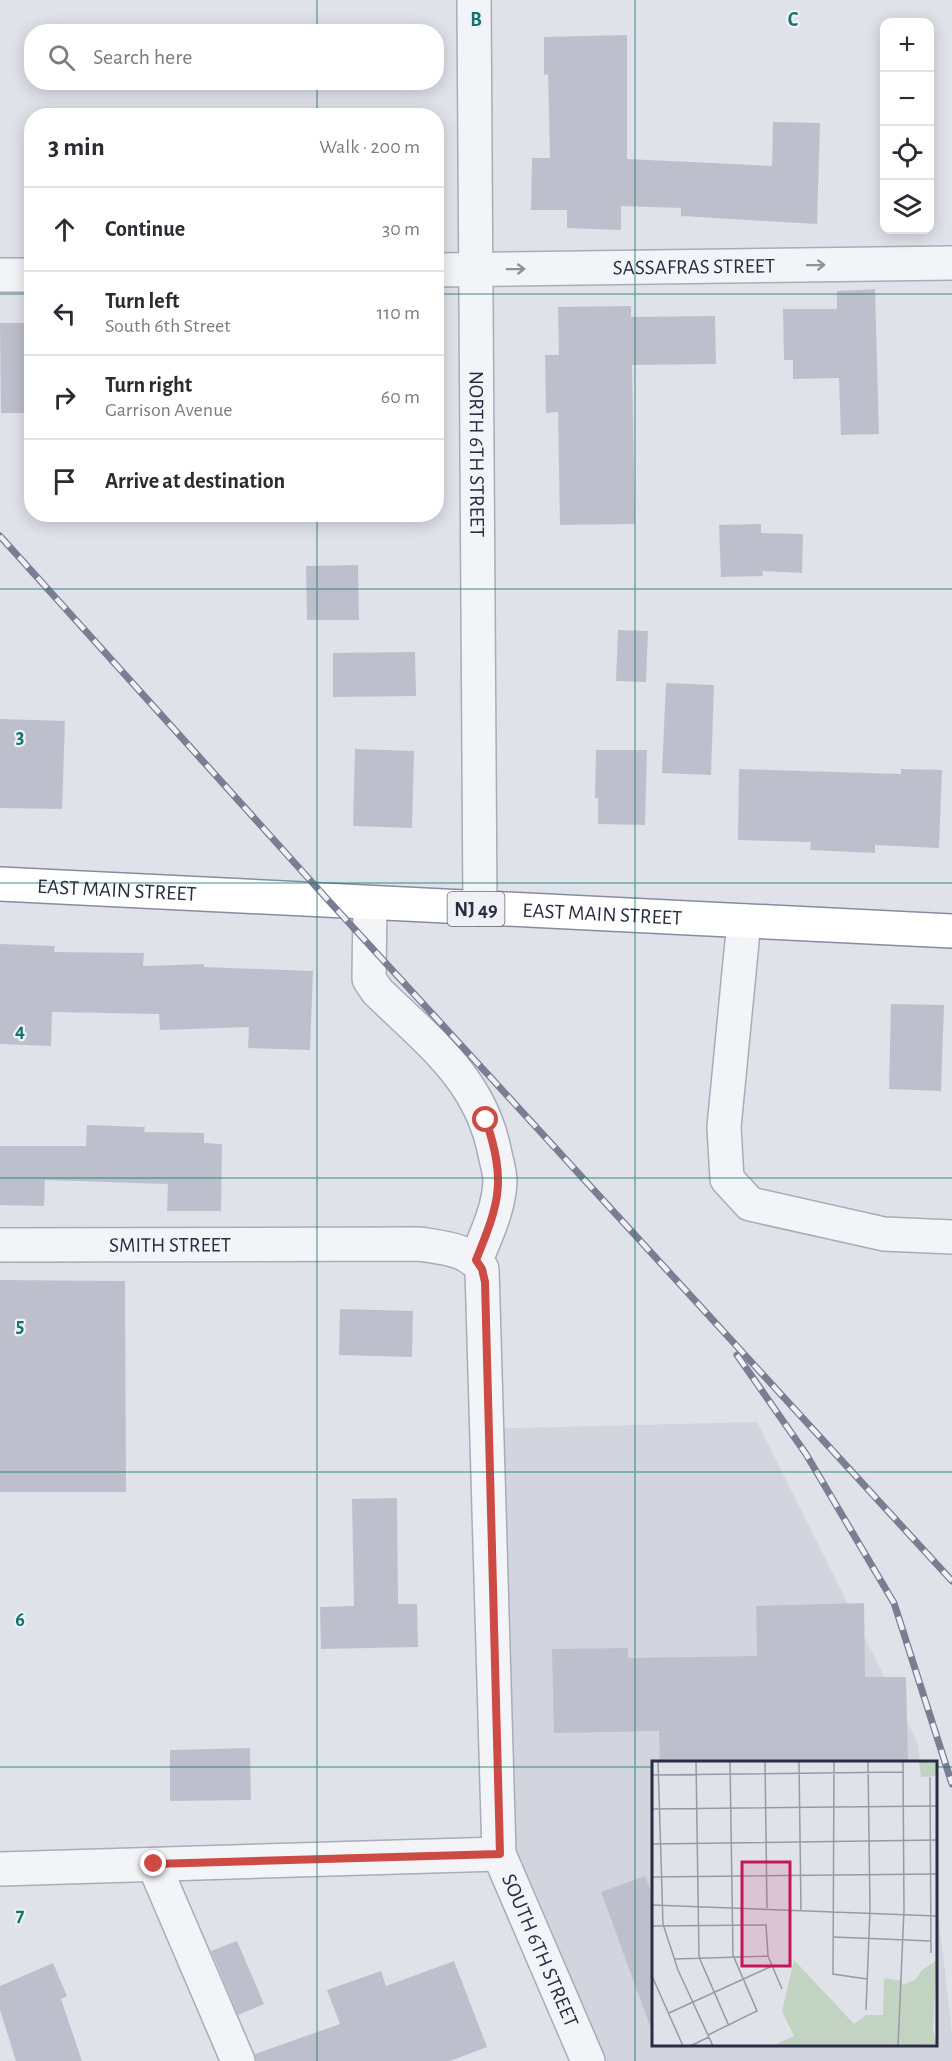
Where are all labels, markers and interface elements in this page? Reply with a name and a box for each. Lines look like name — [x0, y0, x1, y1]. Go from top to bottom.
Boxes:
text: B — [470, 10, 482, 30]
text: C — [788, 10, 799, 30]
map controls — [880, 18, 934, 234]
button: + — [880, 18, 934, 72]
search box — [24, 24, 444, 90]
icon: search — [45, 41, 78, 74]
text: Search here — [93, 46, 192, 68]
button: − — [880, 72, 934, 126]
button: locate — [880, 126, 934, 180]
text: 3 min — [48, 134, 105, 160]
text: Walk · 200 m — [319, 137, 420, 157]
button: layers — [880, 180, 934, 234]
icon: ahead — [48, 213, 81, 246]
text: Continue — [105, 218, 185, 240]
text: 30 m — [382, 219, 420, 239]
street label: SASSAFRAS STREET — [613, 255, 775, 279]
one-way arrow — [805, 259, 825, 271]
one-way arrow — [505, 263, 525, 275]
text: Turn left — [105, 290, 179, 312]
icon: left — [48, 297, 81, 330]
text: 110 m — [376, 303, 420, 323]
text: South 6th Street — [105, 316, 231, 336]
street label: NORTH 6TH STREET — [465, 371, 488, 537]
text: Turn right — [105, 374, 192, 396]
icon: right — [48, 381, 81, 414]
text: 60 m — [381, 387, 420, 407]
text: Garrison Avenue — [105, 400, 233, 420]
icon: arrive — [48, 465, 81, 498]
text: Arrive at destination — [105, 470, 285, 492]
text: 3 — [16, 727, 24, 747]
street label: EAST MAIN STREET — [36, 876, 197, 905]
road number: NJ 49 — [448, 892, 504, 926]
street label: EAST MAIN STREET — [522, 900, 683, 929]
text: 4 — [15, 1021, 25, 1041]
route start — [472, 1106, 498, 1132]
street label: SMITH STREET — [109, 1234, 231, 1256]
text: 5 — [16, 1316, 24, 1336]
text: 6 — [15, 1610, 25, 1630]
inset map — [652, 1761, 937, 2046]
route end — [140, 1850, 166, 1876]
street label: SOUTH 6TH STREET — [498, 1871, 582, 2030]
text: 7 — [16, 1905, 25, 1925]

